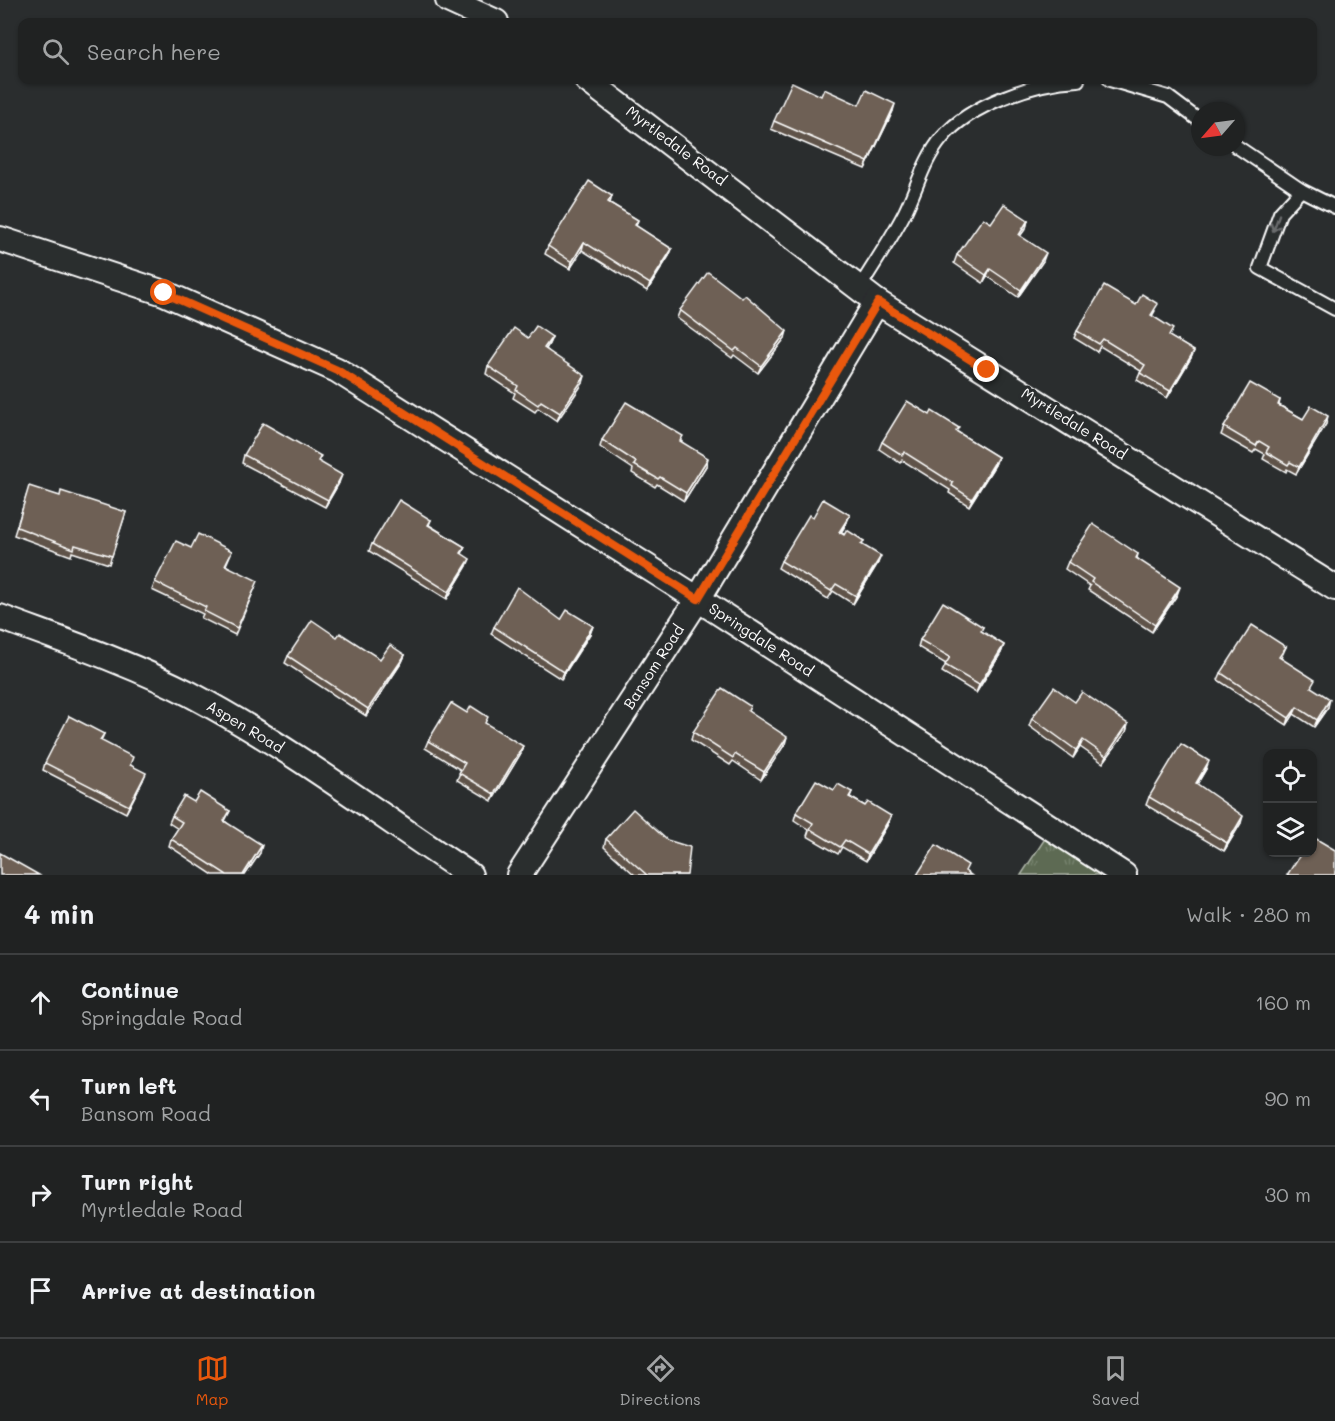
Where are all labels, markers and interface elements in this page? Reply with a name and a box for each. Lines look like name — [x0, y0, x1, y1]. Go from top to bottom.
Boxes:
search box — [18, 18, 1317, 84]
icon: search — [39, 35, 72, 68]
text: Search here — [87, 37, 221, 66]
street label: Myrtledale Road — [622, 101, 731, 190]
north arrow — [1191, 102, 1245, 156]
one-way arrow — [1270, 213, 1281, 232]
route start — [150, 279, 176, 305]
route end — [973, 356, 999, 382]
street label: Myrtledale Road — [1018, 383, 1131, 464]
street label: Springdale Road — [705, 598, 818, 680]
street label: Bansom Road — [618, 620, 688, 713]
street label: Aspen Road — [203, 695, 288, 757]
map controls — [1263, 749, 1317, 857]
button: locate — [1263, 749, 1317, 803]
button: layers — [1263, 803, 1317, 857]
text: 4 min — [24, 897, 94, 931]
text: Walk · 280 m — [1186, 901, 1311, 927]
text: Continue — [81, 975, 179, 1004]
icon: ahead — [24, 986, 57, 1019]
text: 160 m — [1255, 989, 1311, 1015]
text: Springdale Road — [81, 1004, 242, 1030]
text: Turn left — [81, 1071, 177, 1100]
icon: left — [24, 1082, 57, 1115]
text: 90 m — [1265, 1085, 1311, 1111]
text: Bansom Road — [81, 1100, 211, 1126]
text: Turn right — [81, 1167, 193, 1196]
icon: right — [24, 1178, 57, 1211]
text: 30 m — [1265, 1181, 1311, 1207]
text: Myrtledale Road — [81, 1196, 242, 1222]
icon: arrive — [24, 1274, 57, 1307]
text: Arrive at destination — [81, 1276, 316, 1305]
tab: Map — [196, 1352, 229, 1409]
tab: Directions — [620, 1352, 701, 1409]
tab: Saved — [1092, 1352, 1139, 1409]

